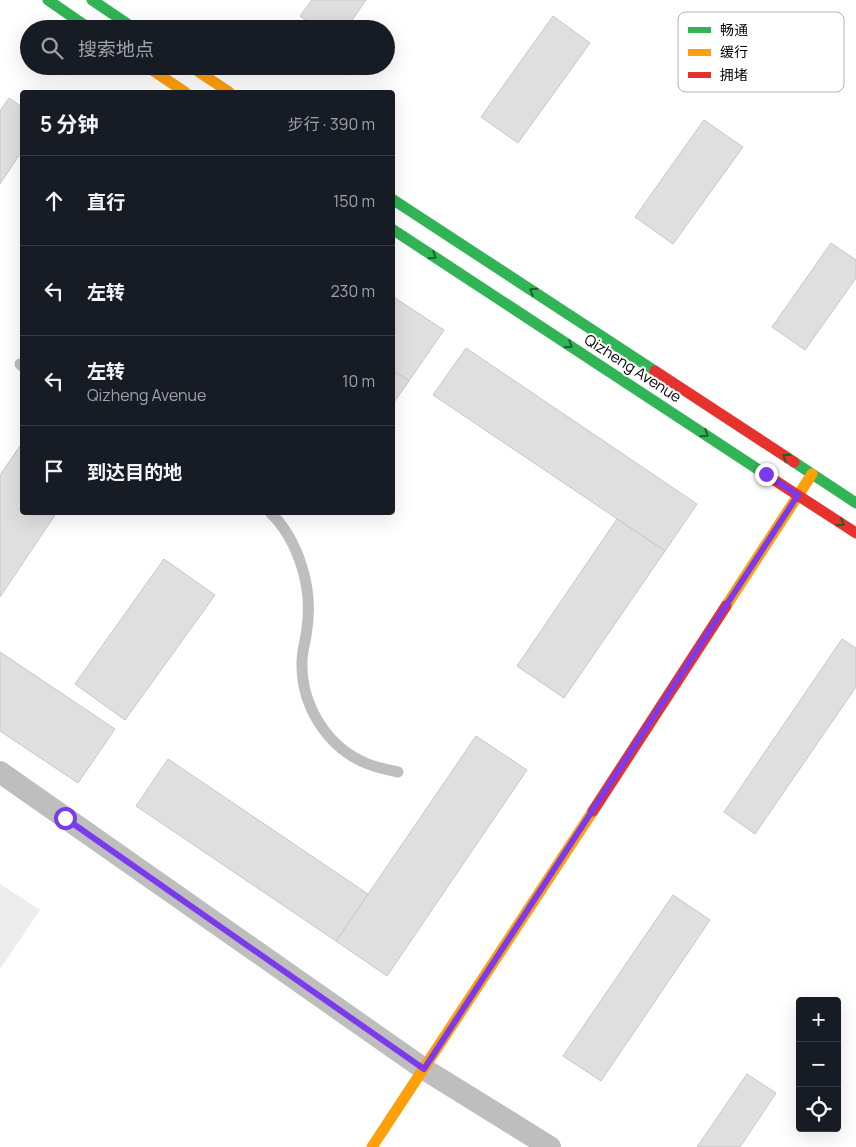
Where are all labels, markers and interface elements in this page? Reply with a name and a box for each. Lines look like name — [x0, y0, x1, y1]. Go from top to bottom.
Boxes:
legend — [678, 12, 844, 92]
search box — [20, 20, 395, 75]
text: 畅通 — [720, 20, 748, 39]
icon: search — [38, 34, 66, 62]
text: 搜索地点 — [78, 36, 154, 62]
text: 缓行 — [720, 42, 748, 61]
text: 拥堵 — [720, 65, 748, 84]
text: 5 分钟 — [40, 110, 99, 138]
text: 步行 · 390 m — [288, 113, 375, 135]
icon: ahead — [40, 187, 68, 215]
text: 直行 — [87, 189, 125, 215]
text: 150 m — [333, 190, 375, 212]
one-way arrow — [428, 250, 437, 259]
icon: left — [40, 277, 68, 305]
text: 左转 — [87, 279, 125, 305]
text: 230 m — [331, 280, 375, 302]
one-way arrow — [529, 288, 538, 298]
street label: Qizheng Avenue — [580, 329, 686, 407]
one-way arrow — [563, 339, 573, 348]
text: 左转 — [87, 358, 125, 384]
icon: left — [40, 367, 68, 395]
text: 10 m — [342, 370, 375, 392]
text: Qizheng Avenue — [87, 384, 206, 406]
one-way arrow — [699, 428, 709, 437]
one-way arrow — [782, 454, 792, 463]
icon: arrive — [40, 457, 68, 485]
text: 到达目的地 — [87, 459, 182, 485]
route end — [755, 463, 778, 486]
one-way arrow — [835, 517, 845, 526]
route start — [54, 807, 77, 830]
map controls — [796, 997, 841, 1132]
button: + — [796, 997, 841, 1042]
button: − — [796, 1042, 841, 1087]
button: locate — [796, 1087, 841, 1132]

